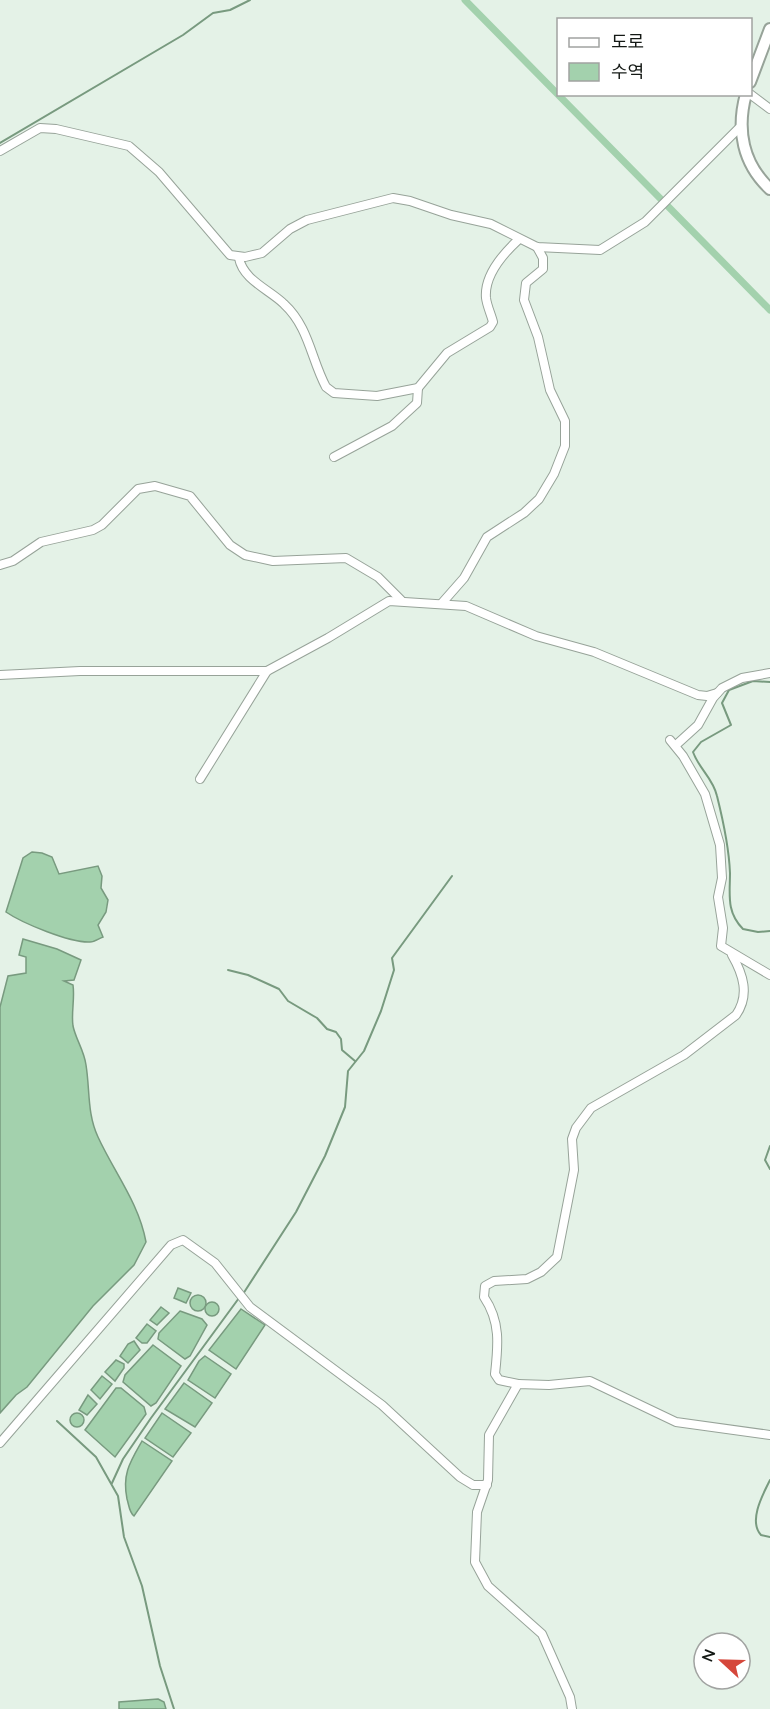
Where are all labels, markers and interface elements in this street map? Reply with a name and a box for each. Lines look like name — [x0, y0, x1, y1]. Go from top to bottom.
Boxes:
legend — [557, 18, 752, 96]
text: 도로 — [611, 30, 644, 53]
text: 수역 — [611, 60, 644, 83]
north arrow — [692, 1631, 752, 1691]
text: N — [697, 1646, 720, 1665]

